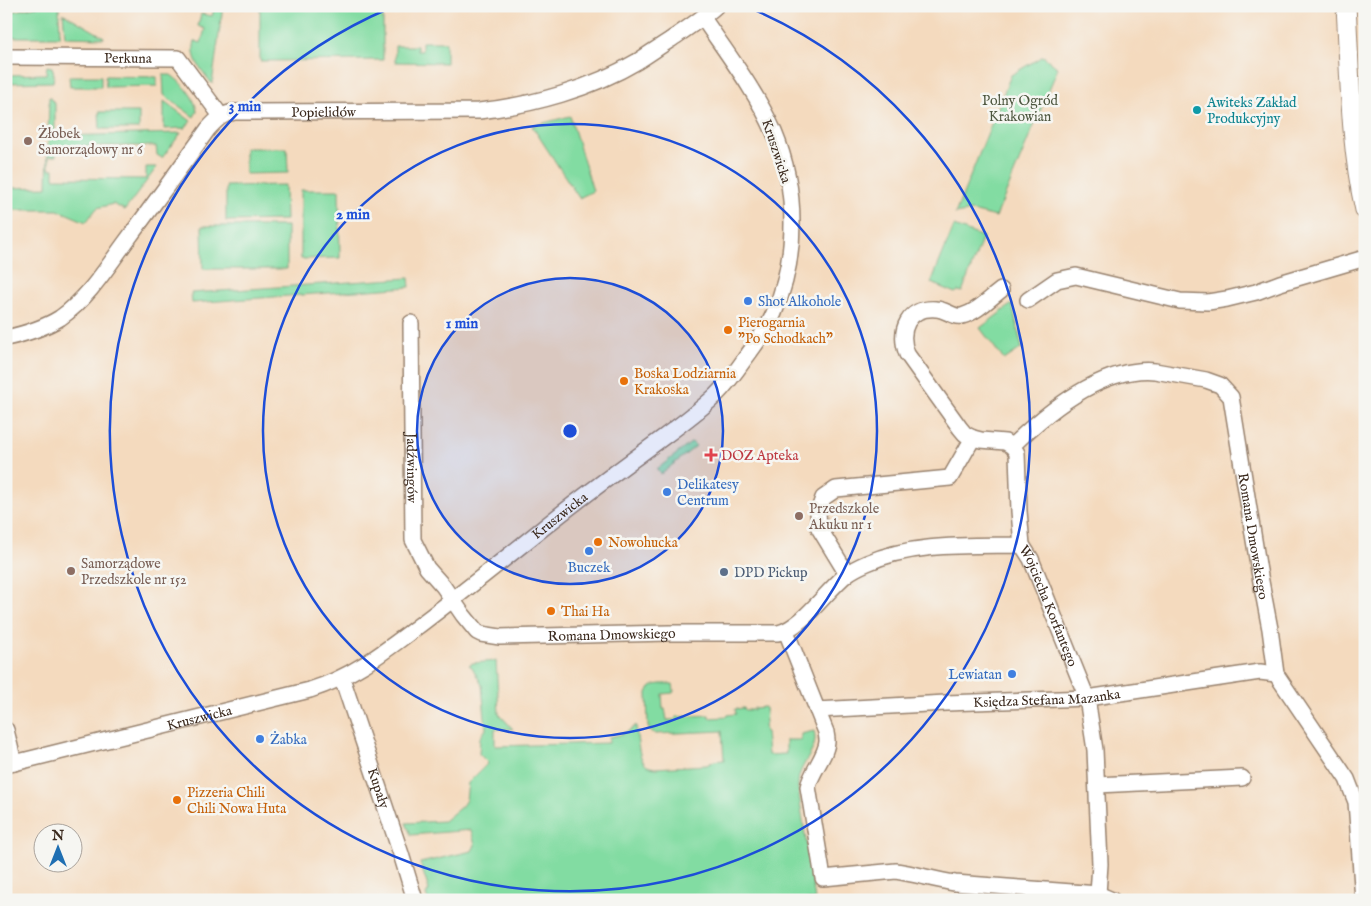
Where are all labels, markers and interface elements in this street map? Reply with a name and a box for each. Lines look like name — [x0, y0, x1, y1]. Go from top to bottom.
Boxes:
street label: Perkuna — [104, 50, 153, 68]
park label: Polny Ogród Krakowian — [982, 92, 1058, 126]
place label: Awiteks Zakład Produkcyjny — [1206, 94, 1297, 128]
text: 3 min — [229, 97, 261, 116]
street label: Popielidów — [291, 104, 357, 122]
marker: Awiteks Zakład Produkcyjny — [1191, 104, 1203, 116]
street label: Kruszwicka — [757, 117, 795, 187]
place label: Żłobek Samorządowy nr 6 — [38, 125, 144, 159]
marker: Żłobek Samorządowy nr 6 — [22, 135, 34, 147]
text: 2 min — [336, 205, 370, 224]
place label: Shot Alkohole — [758, 293, 842, 311]
marker: Shot Alkohole — [742, 295, 754, 307]
text: 1 min — [446, 314, 478, 333]
place label: Pierogarnia "Po Schodkach" — [738, 314, 833, 348]
marker: Pierogarnia "Po Schodkach" — [722, 324, 734, 336]
place label: Boska Lodziarnia Krakoska — [634, 365, 737, 399]
marker: Boska Lodziarnia Krakoska — [618, 375, 630, 387]
centre of rings — [561, 422, 579, 440]
street label: Jadźwingów — [402, 431, 421, 504]
place label: DOZ Apteka — [721, 447, 799, 465]
marker: DOZ Apteka — [705, 449, 717, 461]
street label: Romana Dmowskiego — [1233, 472, 1272, 601]
place label: Delikatesy Centrum — [677, 476, 739, 510]
marker: Delikatesy Centrum — [661, 486, 673, 498]
street label: Kruszwicka — [528, 488, 592, 544]
place label: Przedszkole Akuku nr 1 — [808, 500, 880, 534]
marker: Przedszkole Akuku nr 1 — [793, 510, 805, 522]
place label: Nowohucka — [608, 534, 679, 552]
marker: Nowohucka — [592, 536, 604, 548]
street label: Wojciecha Korfantego — [1014, 542, 1082, 670]
marker: Buczek — [583, 545, 595, 557]
place label: Samorządowe Przedszkole nr 152 — [81, 555, 187, 589]
place label: Buczek — [568, 559, 611, 577]
place label: DPD Pickup — [734, 564, 808, 582]
marker: Samorządowe Przedszkole nr 152 — [65, 565, 77, 577]
marker: DPD Pickup — [718, 566, 730, 578]
place label: Thai Ha — [561, 603, 611, 621]
marker: Thai Ha — [545, 605, 557, 617]
street label: Romana Dmowskiego — [547, 625, 676, 646]
place label: Lewiatan — [948, 666, 1003, 684]
marker: Lewiatan — [1006, 668, 1018, 680]
street label: Księdza Stefana Mazanka — [973, 685, 1122, 712]
street label: Kruszwicka — [165, 701, 235, 735]
place label: Żabka — [270, 731, 308, 749]
marker: Żabka — [254, 733, 266, 745]
street label: Kupały — [363, 766, 393, 811]
place label: Pizzeria Chili Chili Nowa Huta — [187, 784, 287, 818]
marker: Pizzeria Chili Chili Nowa Huta — [171, 794, 183, 806]
north arrow — [32, 824, 82, 874]
text: N — [51, 827, 64, 845]

